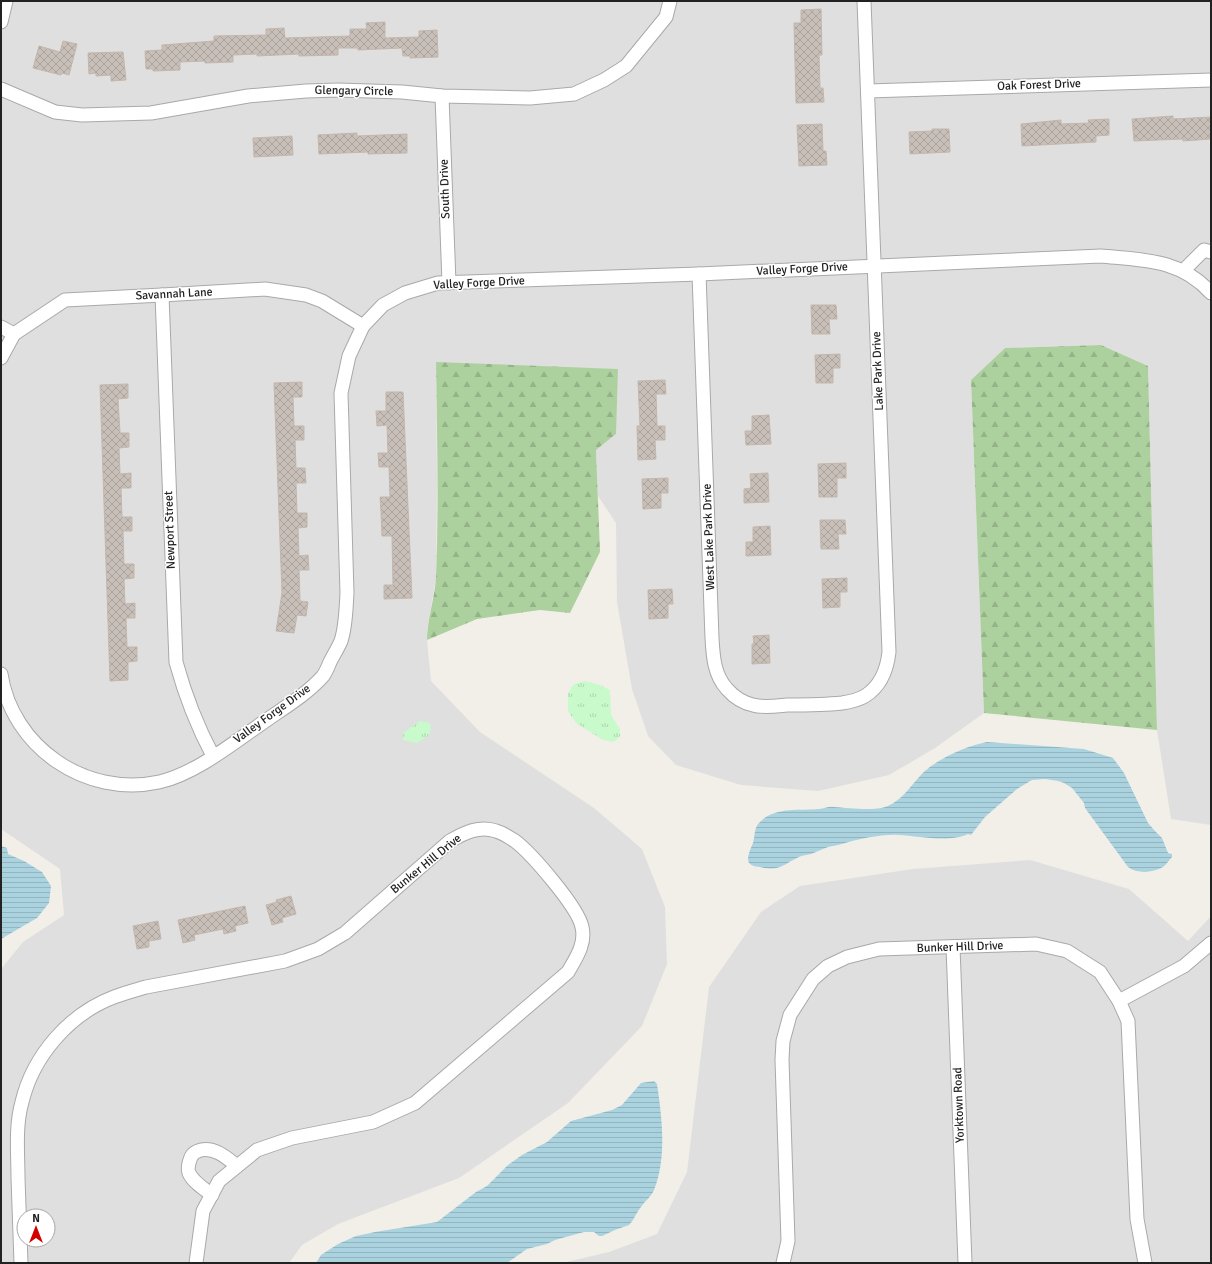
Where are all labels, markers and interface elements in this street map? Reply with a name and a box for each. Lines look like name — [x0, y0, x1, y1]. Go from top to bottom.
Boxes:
street label: Oak Forest Drive — [997, 76, 1081, 94]
street label: Glengary Circle — [314, 83, 394, 99]
street label: South Drive — [436, 159, 454, 219]
street label: Valley Forge Drive — [756, 259, 848, 279]
street label: Valley Forge Drive — [433, 273, 525, 293]
street label: Savannah Lane — [135, 284, 213, 304]
street label: Lake Park Drive — [869, 331, 887, 411]
street label: West Lake Park Drive — [700, 483, 718, 591]
street label: Newport Street — [161, 491, 179, 569]
street label: Valley Forge Drive — [230, 681, 314, 747]
street label: Bunker Hill Drive — [387, 831, 465, 897]
street label: Bunker Hill Drive — [916, 938, 1004, 956]
street label: Yorktown Road — [950, 1067, 968, 1143]
north arrow — [16, 1208, 56, 1248]
text: N — [32, 1212, 40, 1225]

